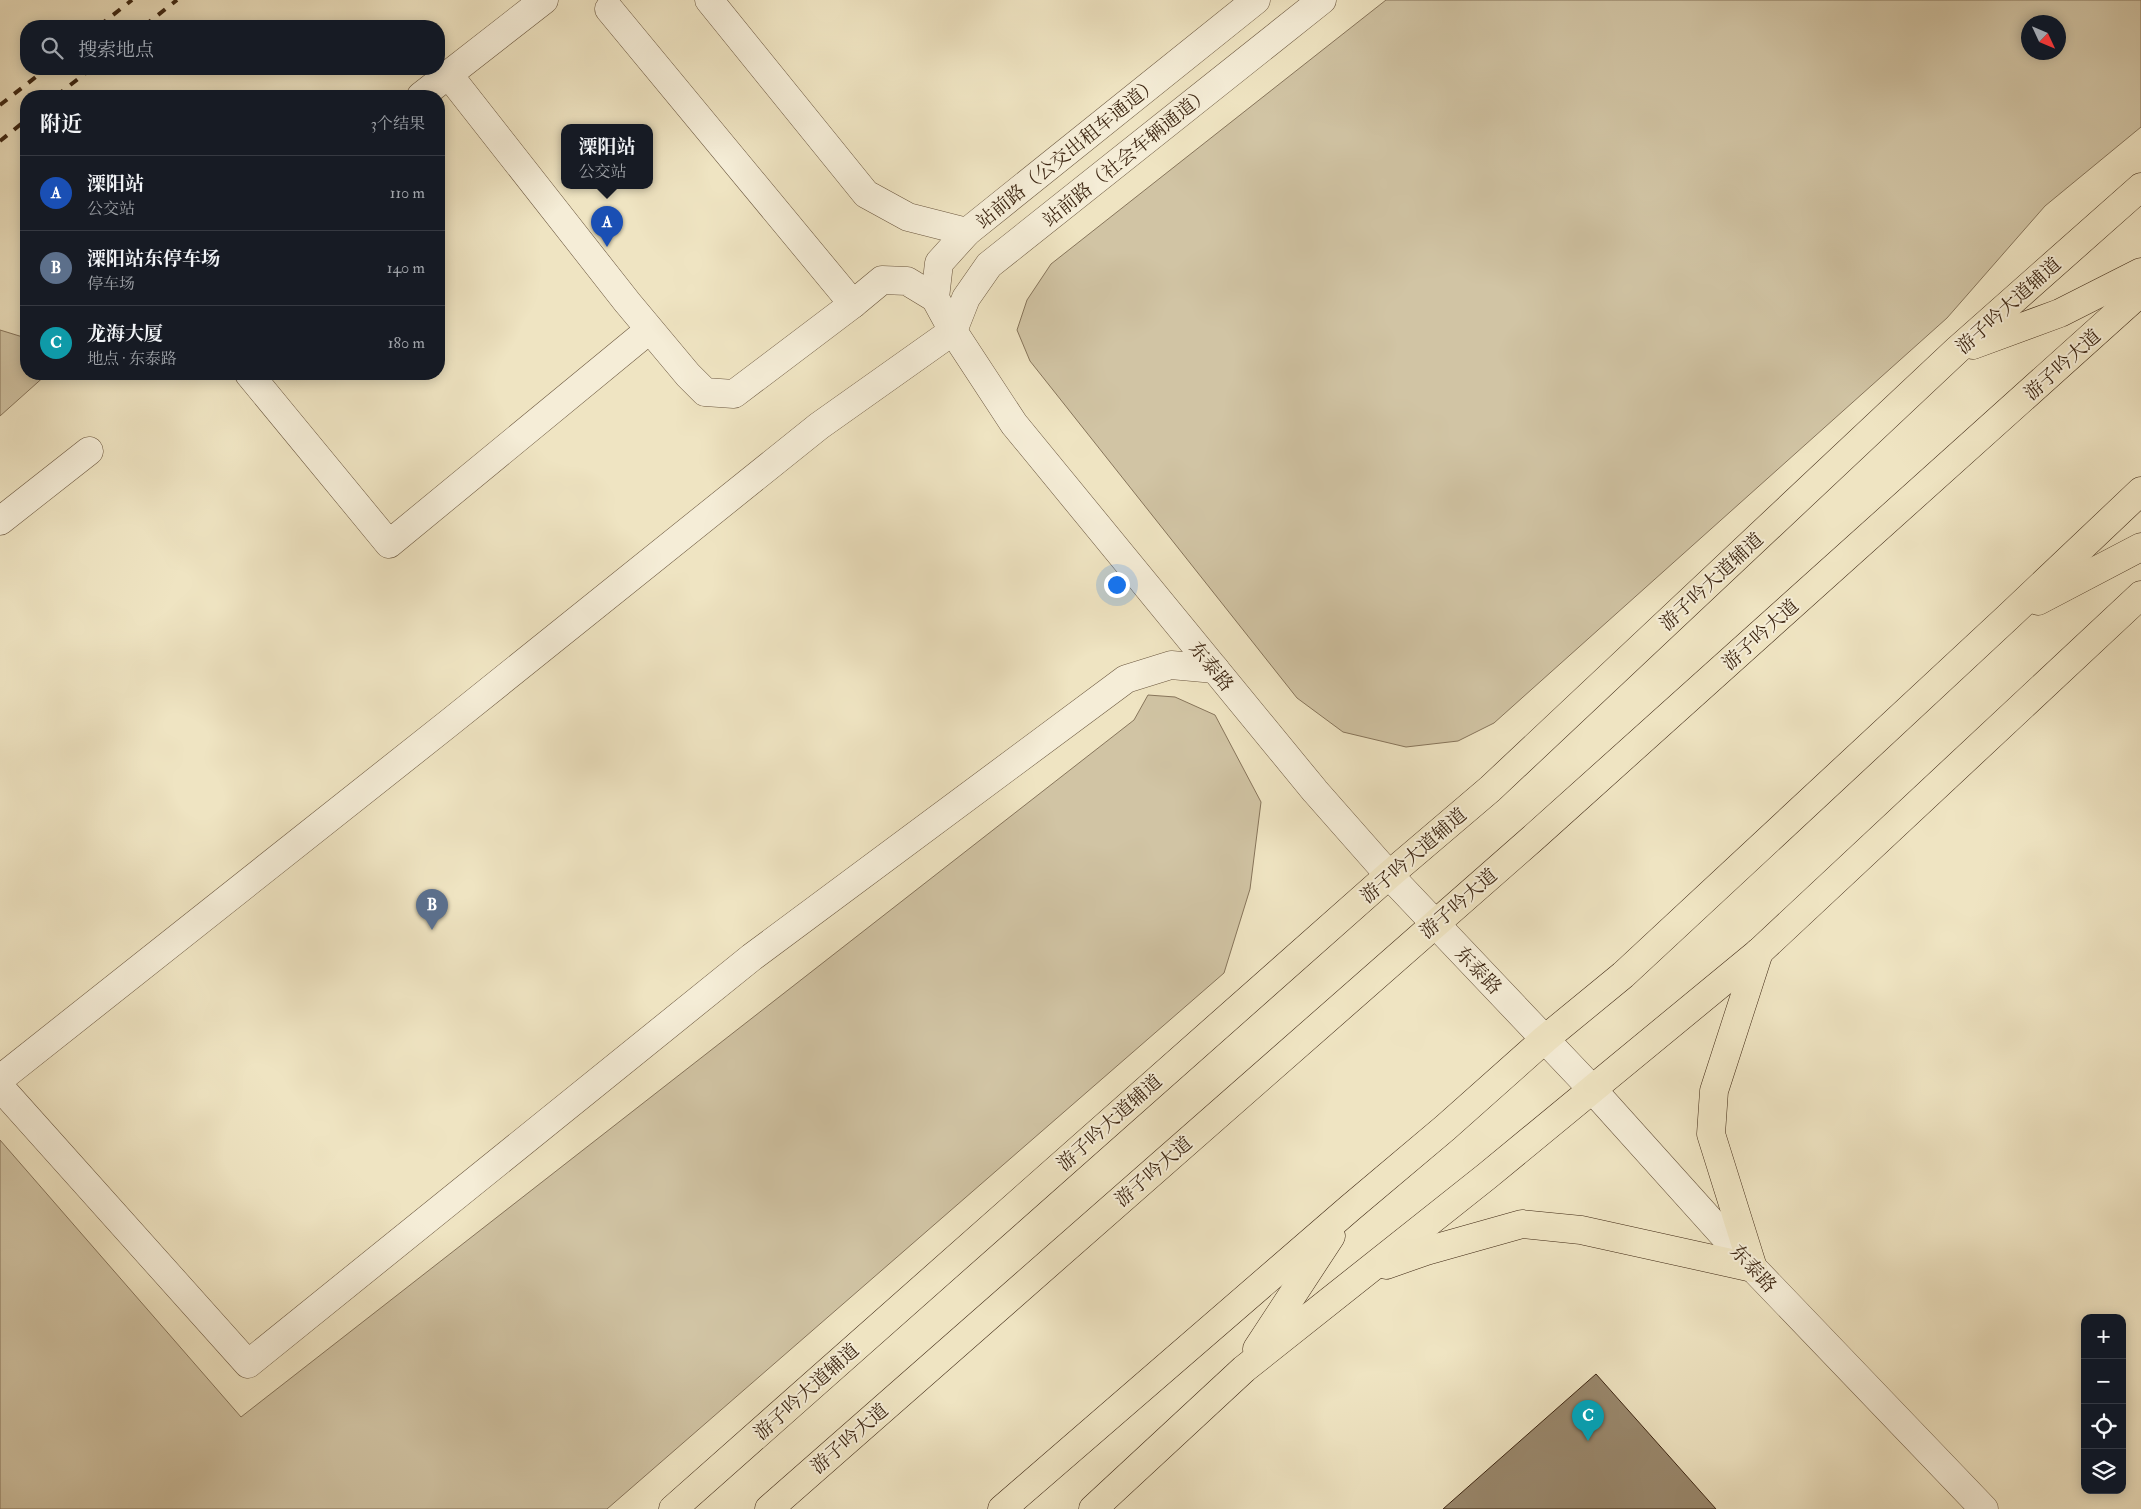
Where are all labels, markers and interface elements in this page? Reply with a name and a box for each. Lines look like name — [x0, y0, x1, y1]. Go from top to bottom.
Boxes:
north arrow — [2021, 15, 2066, 60]
search box — [20, 20, 445, 75]
icon: search — [38, 34, 66, 62]
text: 搜索地点 — [78, 38, 154, 62]
street label: 站前路（公交出租车通道） — [971, 72, 1164, 234]
street label: 站前路（社会车辆通道） — [1038, 82, 1215, 232]
text: 附近 — [40, 111, 82, 138]
text: 3个结果 — [371, 114, 425, 134]
popup — [561, 124, 653, 189]
text: 溧阳站 — [578, 135, 636, 159]
text: 公交站 — [578, 162, 627, 182]
text: 溧阳站 — [87, 172, 144, 196]
text: A — [51, 183, 61, 203]
text: 110 m — [390, 183, 425, 203]
text: 公交站 — [87, 199, 135, 219]
pin: A — [591, 206, 623, 247]
text: 溧阳站东停车场 — [87, 247, 220, 271]
street label: 游子吟大道辅道 — [1951, 252, 2066, 359]
text: B — [51, 258, 61, 278]
text: 140 m — [387, 258, 425, 278]
text: 停车场 — [87, 274, 135, 294]
text: 龙海大厦 — [87, 322, 163, 346]
street label: 游子吟大道 — [2019, 324, 2106, 405]
text: C — [50, 333, 62, 353]
text: 180 m — [388, 333, 425, 353]
text: 地点 · 东泰路 — [87, 349, 177, 369]
street label: 游子吟大道辅道 — [1655, 527, 1767, 635]
your location — [1104, 572, 1130, 598]
street label: 游子吟大道 — [1717, 594, 1803, 674]
street label: 东泰路 — [1184, 637, 1238, 696]
street label: 游子吟大道辅道 — [1355, 803, 1471, 907]
street label: 游子吟大道 — [1415, 863, 1501, 943]
pin: B — [416, 889, 448, 930]
street label: 东泰路 — [1450, 942, 1507, 1000]
street label: 游子吟大道辅道 — [1052, 1069, 1166, 1175]
street label: 游子吟大道 — [1110, 1131, 1196, 1211]
street label: 东泰路 — [1725, 1240, 1781, 1298]
map controls — [2081, 1314, 2126, 1494]
button: + — [2081, 1314, 2126, 1359]
street label: 游子吟大道辅道 — [749, 1338, 863, 1444]
button: − — [2081, 1359, 2126, 1404]
street label: 游子吟大道 — [806, 1398, 892, 1478]
pin: C — [1572, 1400, 1604, 1441]
button: locate — [2081, 1404, 2126, 1449]
button: layers — [2081, 1449, 2126, 1494]

